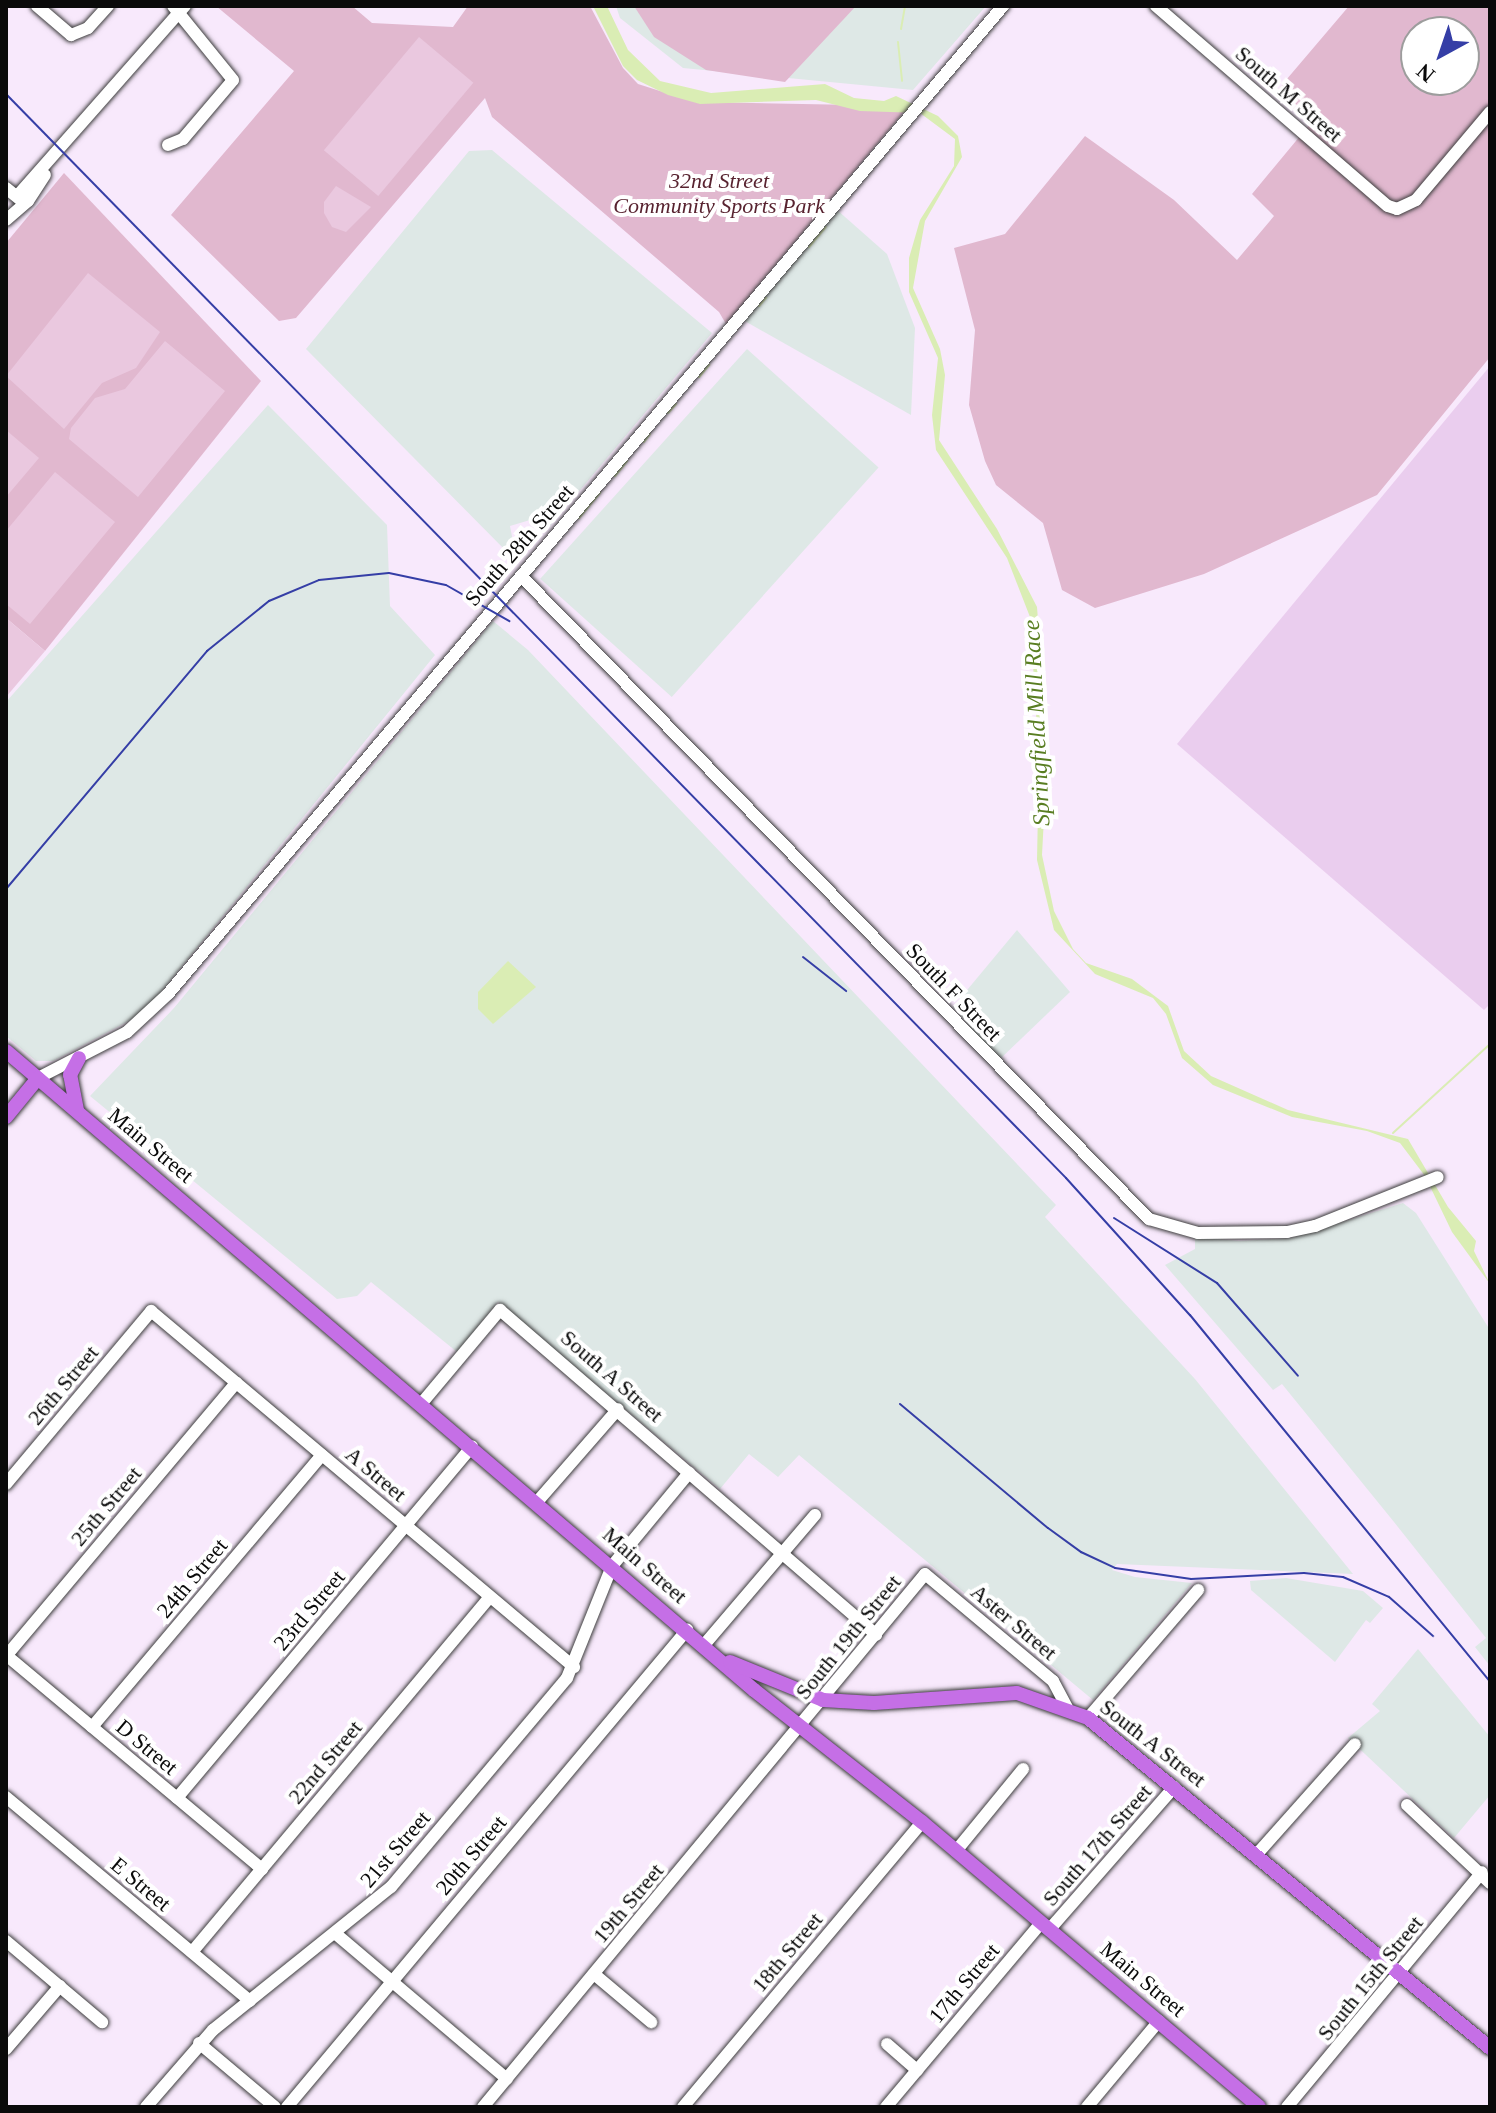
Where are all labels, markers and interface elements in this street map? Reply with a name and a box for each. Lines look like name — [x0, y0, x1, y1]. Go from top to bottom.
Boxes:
north arrow — [1400, 16, 1480, 96]
street label: South M Street — [1230, 40, 1348, 148]
text: N — [1411, 59, 1440, 88]
park label: 32nd Street Community Sports Park — [613, 167, 825, 218]
street label: South 28th Street — [459, 479, 579, 611]
water label: Springfield Mill Race — [1017, 619, 1057, 827]
street label: South F Street — [901, 938, 1007, 1046]
street label: Main Street — [103, 1102, 199, 1188]
street label: South A Street — [554, 1324, 670, 1428]
street label: 26th Street — [22, 1340, 104, 1430]
street label: A Street — [340, 1441, 412, 1507]
street label: 25th Street — [65, 1461, 147, 1551]
street label: Main Street — [597, 1521, 693, 1609]
street label: 24th Street — [151, 1533, 233, 1623]
street label: 23rd Street — [268, 1564, 350, 1656]
street label: South 19th Street — [790, 1569, 906, 1705]
street label: Aster Street — [966, 1578, 1062, 1666]
street label: South A Street — [1094, 1693, 1212, 1793]
street label: D Street — [111, 1714, 183, 1780]
street label: 22nd Street — [282, 1715, 368, 1809]
street label: South 17th Street — [1037, 1779, 1157, 1911]
street label: 21st Street — [354, 1805, 436, 1893]
street label: 20th Street — [430, 1810, 512, 1900]
street label: E Street — [106, 1851, 176, 1917]
street label: 19th Street — [587, 1858, 669, 1948]
street label: 18th Street — [746, 1907, 828, 1997]
street label: South 15th Street — [1312, 1910, 1428, 2046]
street label: Main Street — [1095, 1936, 1191, 2022]
street label: 17th Street — [923, 1938, 1005, 2028]

